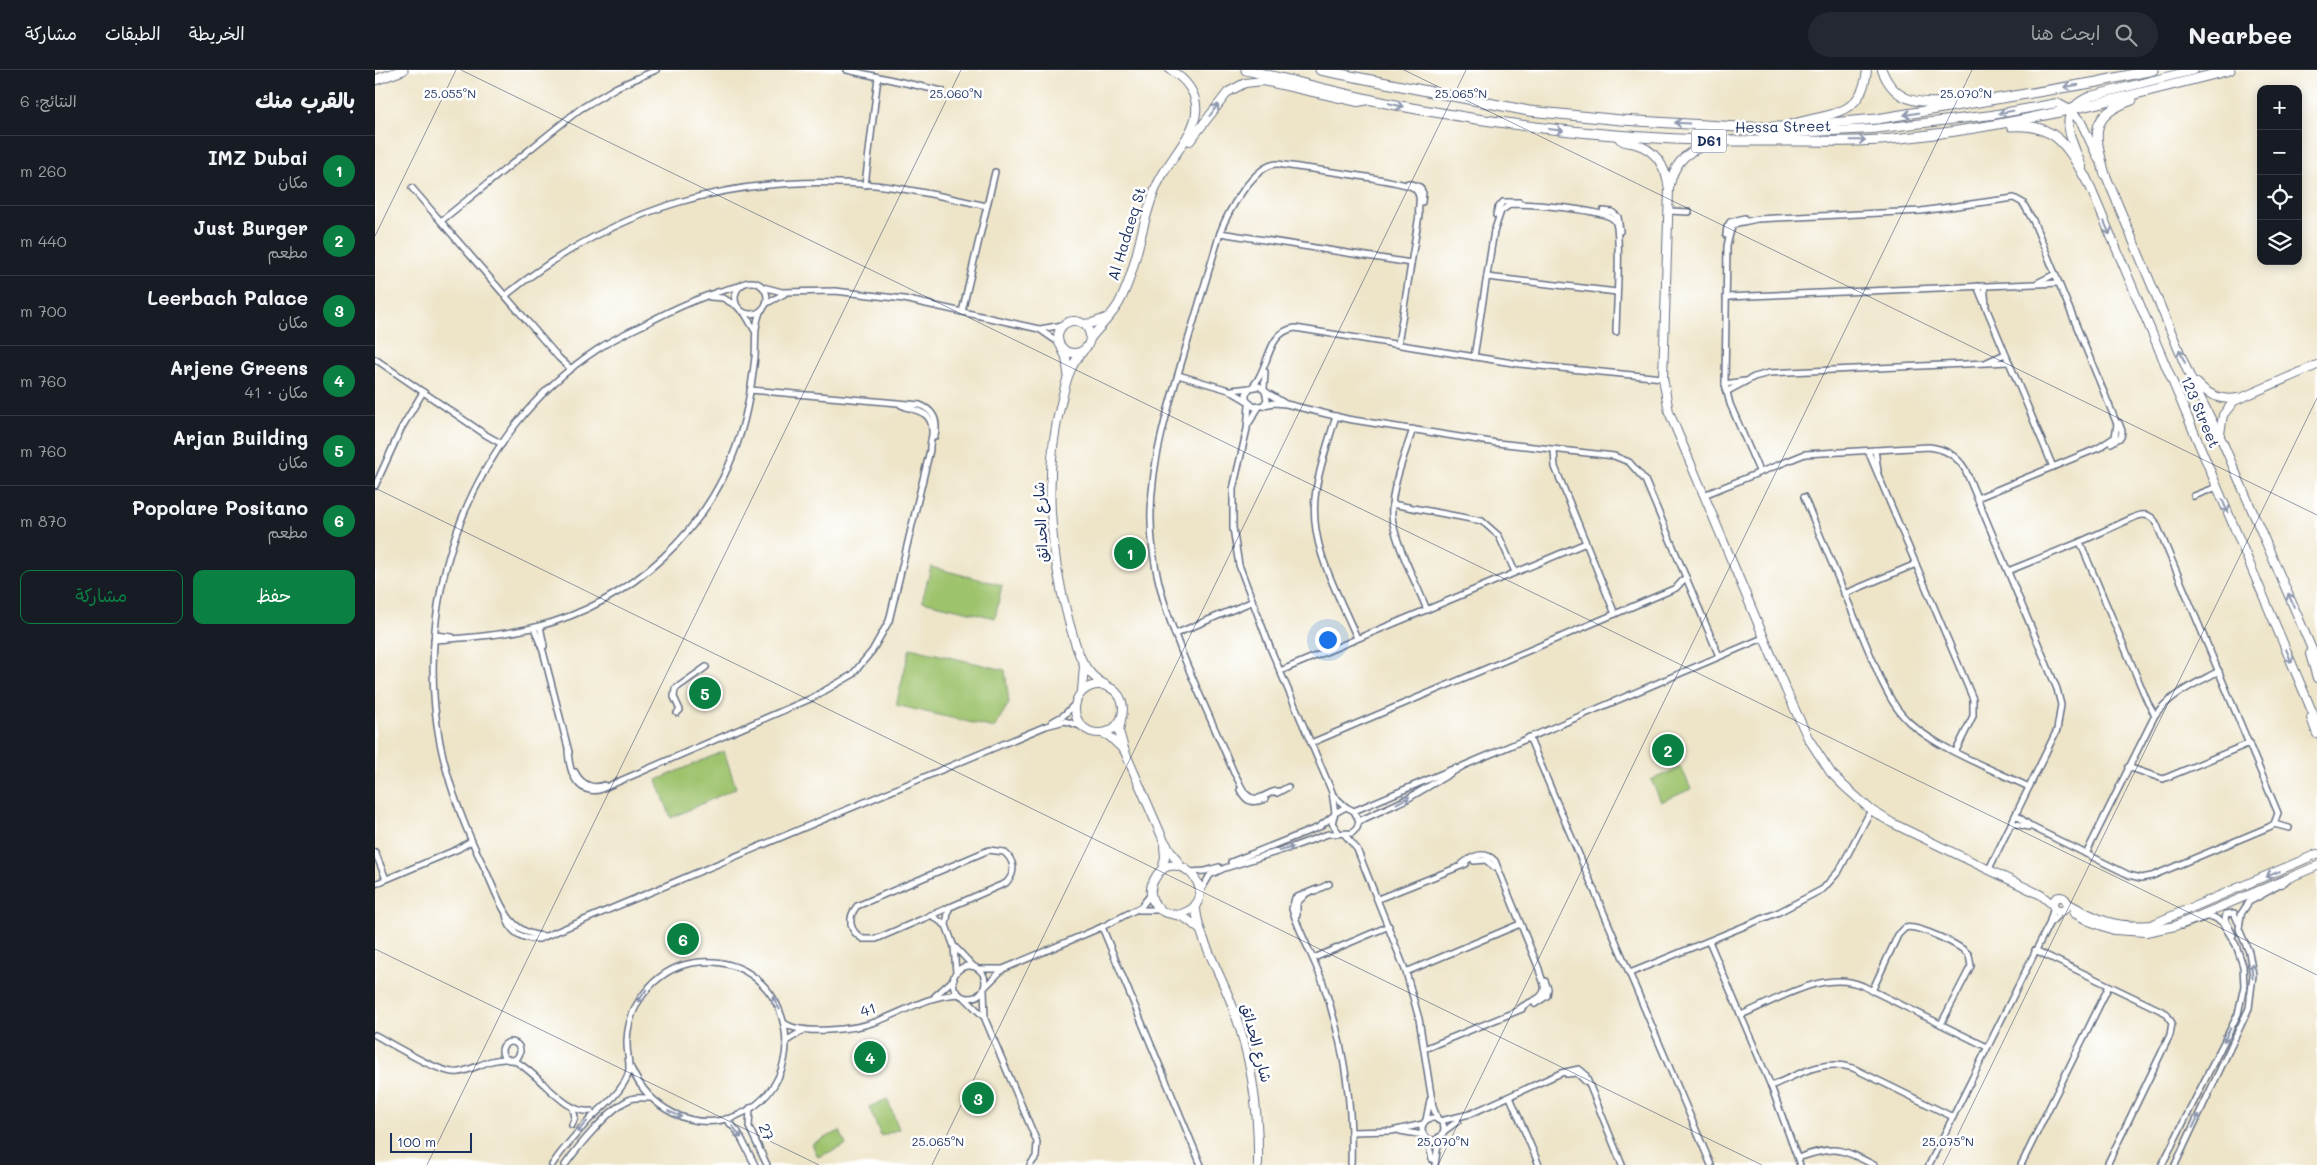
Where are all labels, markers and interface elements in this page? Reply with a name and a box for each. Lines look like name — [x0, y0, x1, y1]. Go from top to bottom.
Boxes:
search box — [1808, 12, 2158, 57]
text: Nearbee — [2188, 19, 2292, 50]
text: ابحث هنا — [2031, 20, 2100, 45]
text: مشاركة — [25, 21, 77, 45]
text: الطبقات — [105, 21, 161, 45]
text: الخريطة — [189, 21, 245, 45]
icon: search — [2112, 21, 2140, 49]
one-way arrow — [2063, 82, 2079, 92]
text: 25.055°N — [424, 85, 476, 101]
text: 25.060°N — [930, 85, 982, 101]
text: 25.065°N — [1435, 85, 1487, 101]
text: 25.070°N — [1940, 85, 1992, 101]
map controls — [2257, 85, 2302, 265]
button: + — [2257, 85, 2302, 130]
text: بالقرب منك — [255, 86, 355, 113]
text: النتائج: 6 — [20, 90, 77, 111]
one-way arrow — [1387, 101, 1403, 110]
one-way arrow — [1208, 104, 1219, 117]
one-way arrow — [1999, 108, 2015, 118]
one-way arrow — [1903, 109, 1919, 119]
street label: Hessa Street — [1735, 115, 1831, 137]
one-way arrow — [1674, 119, 1690, 128]
one-way arrow — [1548, 126, 1564, 136]
road number: D61 — [1691, 129, 1727, 152]
button: − — [2257, 130, 2302, 175]
one-way arrow — [1850, 135, 1866, 145]
text: IMZ Dubai — [208, 145, 308, 170]
text: 260 m — [20, 160, 66, 181]
text: 1 — [335, 160, 343, 181]
text: مكان — [278, 171, 308, 192]
button: locate — [2257, 175, 2302, 220]
street label: Al Hadaeq St — [1102, 185, 1150, 283]
text: Just Burger — [194, 215, 308, 240]
one-way arrow — [2103, 220, 2113, 235]
button: layers — [2257, 220, 2302, 265]
text: 440 m — [20, 230, 67, 251]
text: 2 — [335, 230, 343, 251]
text: مطعم — [268, 241, 308, 262]
text: Leerbach Palace — [147, 285, 308, 310]
text: 700 m — [20, 300, 67, 321]
text: 3 — [334, 300, 344, 321]
text: مكان — [278, 311, 308, 332]
one-way arrow — [2176, 348, 2185, 363]
text: Arjene Greens — [170, 355, 308, 380]
text: 760 m — [20, 370, 66, 391]
text: 4 — [334, 370, 344, 391]
street label: 123 Street — [2177, 373, 2225, 451]
text: مكان · 41 — [245, 381, 308, 402]
text: Arjan Building — [172, 425, 308, 450]
text: 760 m — [20, 440, 66, 461]
text: 5 — [334, 440, 344, 461]
text: مكان — [278, 451, 308, 472]
street label: شارع الحدائق — [1028, 481, 1053, 563]
text: Popolare Positano — [132, 495, 308, 520]
one-way arrow — [2221, 498, 2230, 514]
text: 870 m — [20, 510, 66, 531]
text: 6 — [334, 510, 344, 531]
text: مطعم — [268, 521, 308, 542]
pin: 1 — [1114, 534, 1146, 572]
button: مشاركة — [20, 570, 183, 624]
button: حفظ — [193, 570, 355, 624]
one-way arrow — [2285, 593, 2295, 608]
your location — [1315, 627, 1341, 653]
one-way arrow — [2284, 648, 2294, 663]
pin: 5 — [689, 674, 721, 712]
pin: 2 — [1652, 731, 1684, 769]
one-way arrow — [1395, 795, 1410, 804]
one-way arrow — [1278, 844, 1294, 853]
one-way arrow — [2266, 870, 2281, 880]
pin: 6 — [667, 920, 699, 958]
one-way arrow — [2247, 963, 2257, 979]
one-way arrow — [637, 989, 647, 1003]
one-way arrow — [771, 996, 781, 1011]
street label: 41 — [858, 997, 878, 1021]
street label: شارع الحدائق — [1236, 1001, 1277, 1085]
one-way arrow — [2222, 1027, 2231, 1042]
pin: 4 — [854, 1038, 886, 1076]
pin: 3 — [962, 1079, 994, 1117]
one-way arrow — [667, 1110, 682, 1120]
one-way arrow — [2191, 1114, 2201, 1129]
street label: 27 — [755, 1120, 779, 1143]
one-way arrow — [576, 1121, 588, 1134]
one-way arrow — [732, 1125, 743, 1138]
scale bar — [390, 1130, 473, 1153]
text: 100 m — [397, 1132, 436, 1151]
text: 25.065°N — [912, 1133, 964, 1149]
text: 25.070°N — [1417, 1133, 1469, 1149]
text: 25.075°N — [1922, 1133, 1974, 1149]

